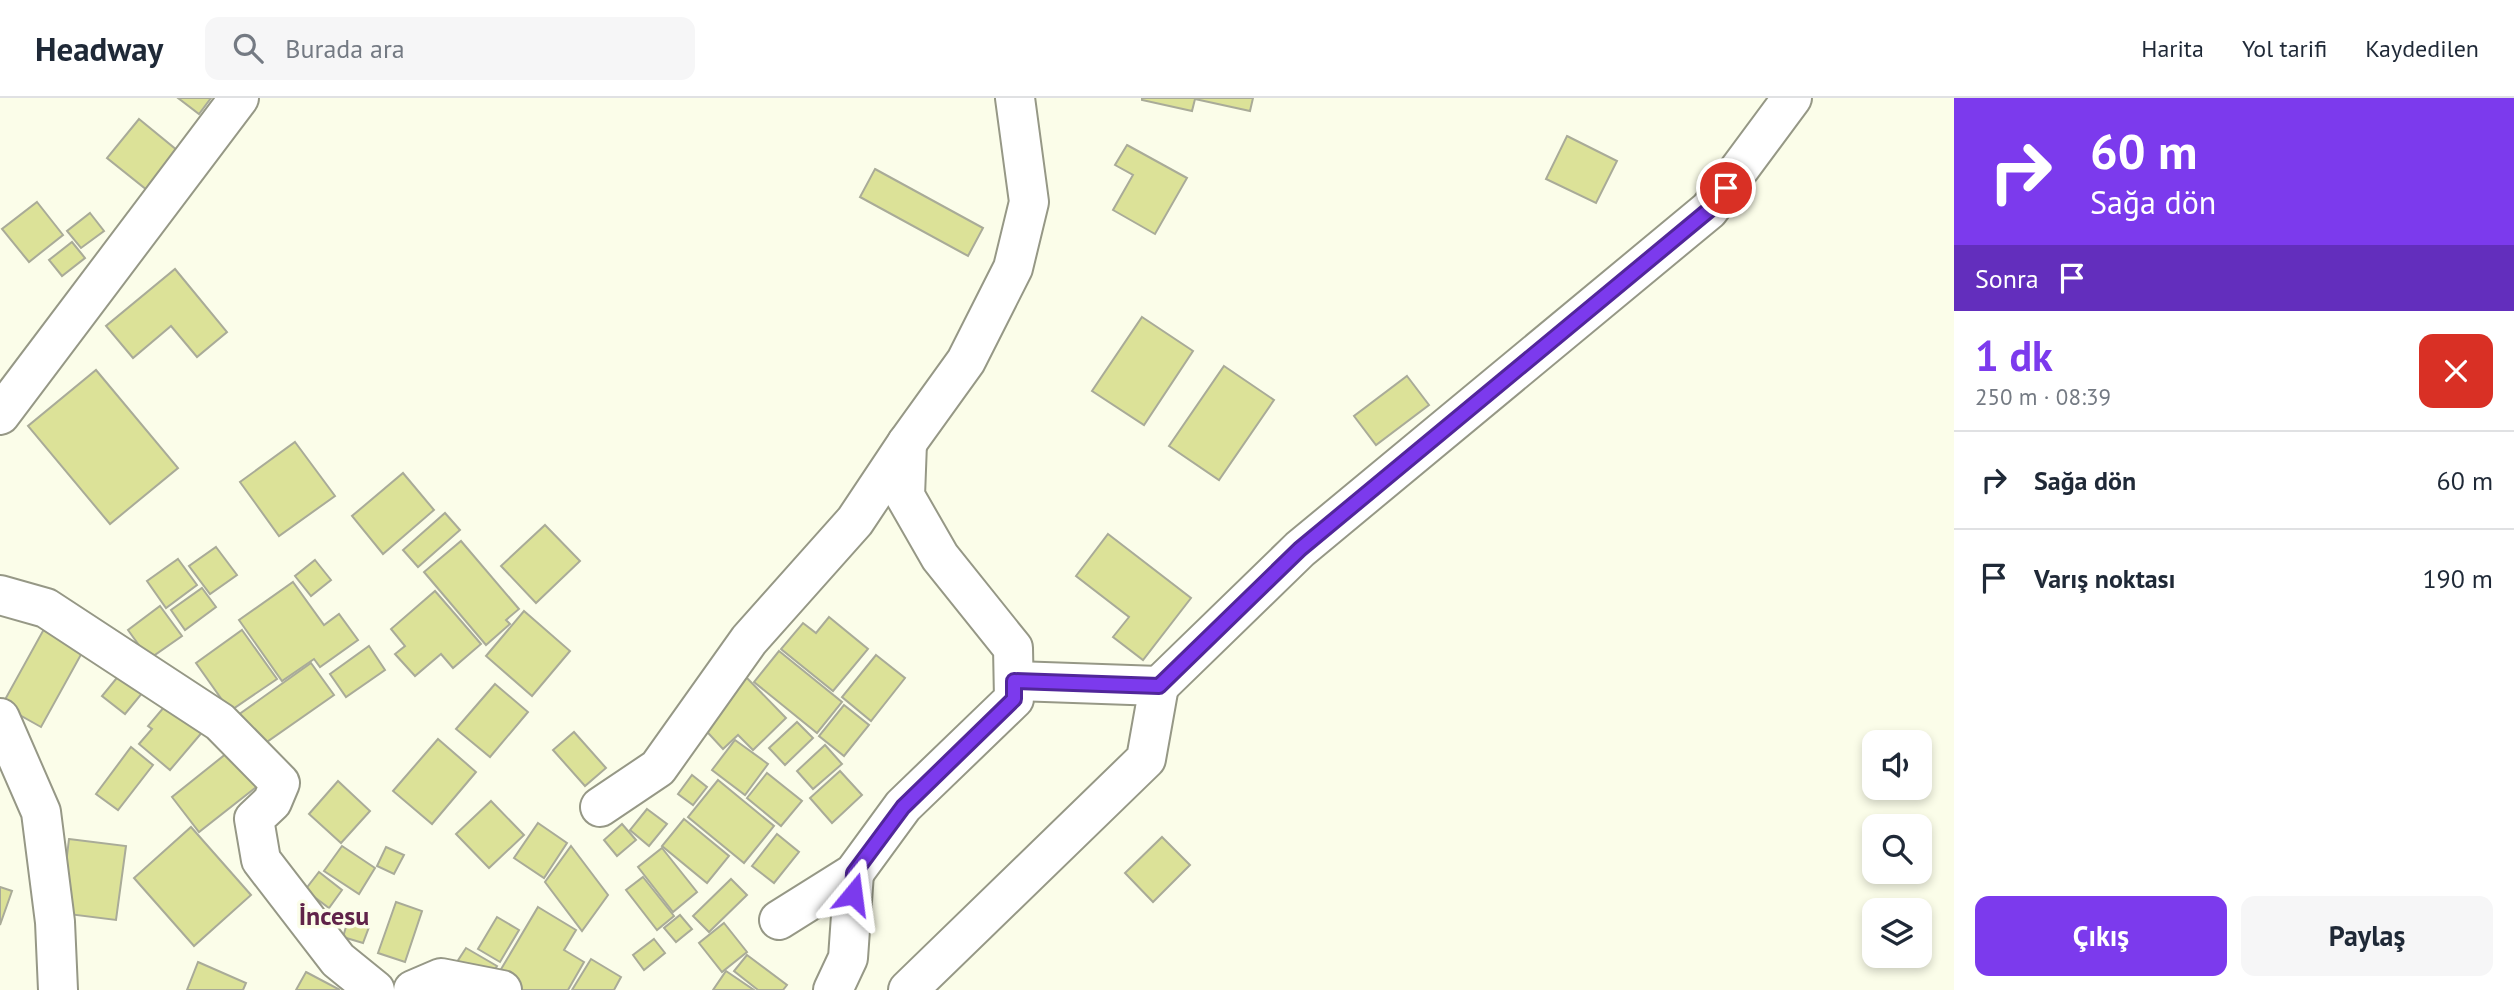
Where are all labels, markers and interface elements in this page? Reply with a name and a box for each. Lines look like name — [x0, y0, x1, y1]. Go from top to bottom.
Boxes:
search box — [205, 17, 695, 80]
text: Headway — [35, 27, 163, 70]
icon: search — [229, 29, 267, 67]
text: Burada ara — [285, 32, 405, 65]
text: Harita — [2141, 33, 2204, 64]
text: Yol tarifi — [2242, 33, 2327, 64]
text: Kaydedilen — [2365, 33, 2479, 64]
text: 60 m — [2090, 119, 2197, 183]
icon: right — [1975, 126, 2066, 217]
pin — [1696, 158, 1756, 218]
icon: arrive — [1707, 169, 1745, 207]
text: Sağa dön — [2090, 181, 2216, 223]
icon: arrive — [2053, 259, 2091, 297]
text: Sonra — [1975, 262, 2039, 295]
text: 1 dk — [1975, 328, 2053, 383]
button: close — [2419, 334, 2493, 408]
text: 250 m · 08:39 — [1975, 382, 2111, 411]
icon: right — [1975, 461, 2013, 499]
text: Sağa dön — [2034, 464, 2136, 497]
text: 60 m — [2437, 464, 2493, 497]
icon: arrive — [1975, 559, 2013, 597]
text: Varış noktası — [2034, 562, 2176, 595]
text: 190 m — [2422, 562, 2493, 595]
map controls — [1862, 730, 1932, 968]
button: sound — [1862, 730, 1932, 800]
button: search — [1862, 814, 1932, 884]
position arrow — [816, 857, 890, 931]
button: Çıkış — [1975, 896, 2227, 976]
button: Paylaş — [2241, 896, 2493, 976]
button: layers — [1862, 898, 1932, 968]
district label: İncesu — [299, 899, 369, 932]

